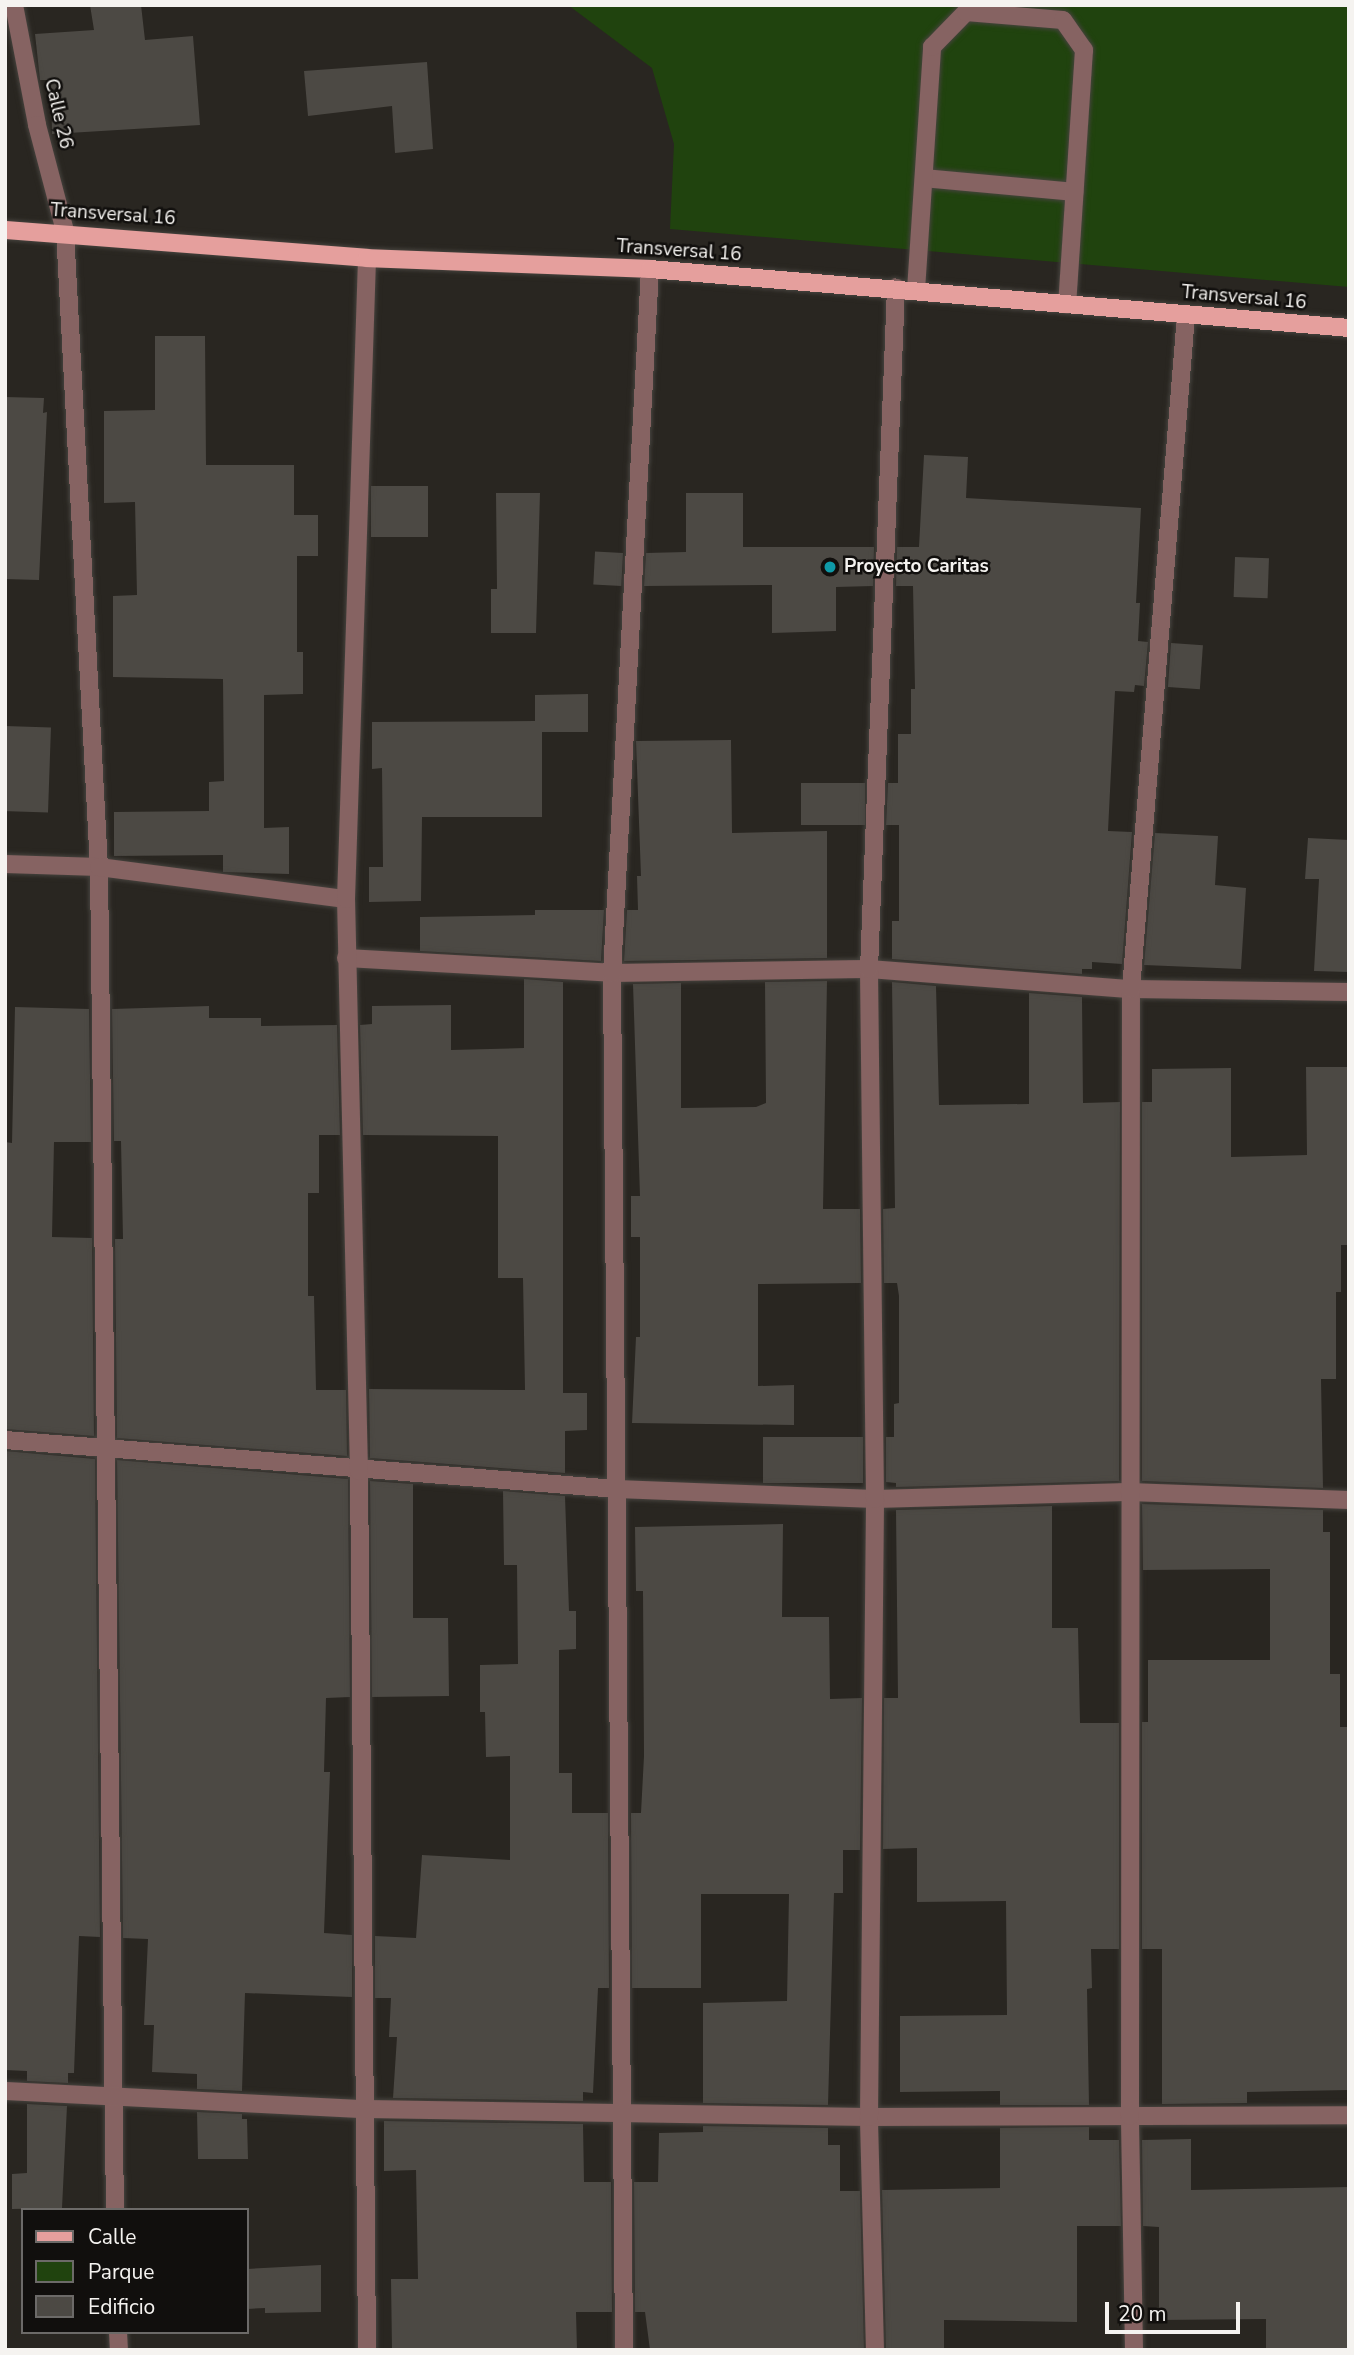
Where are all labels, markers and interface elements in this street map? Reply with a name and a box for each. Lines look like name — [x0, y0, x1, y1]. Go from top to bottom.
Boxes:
street label: Calle 26 — [39, 77, 77, 151]
street label: Transversal 16 — [50, 199, 176, 231]
street label: Transversal 16 — [616, 235, 742, 267]
street label: Transversal 16 — [1181, 281, 1307, 315]
place label: Proyecto Caritas — [844, 556, 989, 578]
marker: Proyecto Caritas — [822, 559, 838, 575]
legend — [21, 2208, 248, 2334]
text: Calle — [88, 2223, 136, 2251]
text: Parque — [88, 2258, 155, 2286]
scale bar — [1109, 2288, 1244, 2332]
text: Edificio — [88, 2293, 155, 2321]
text: 20 m — [1118, 2300, 1167, 2328]

